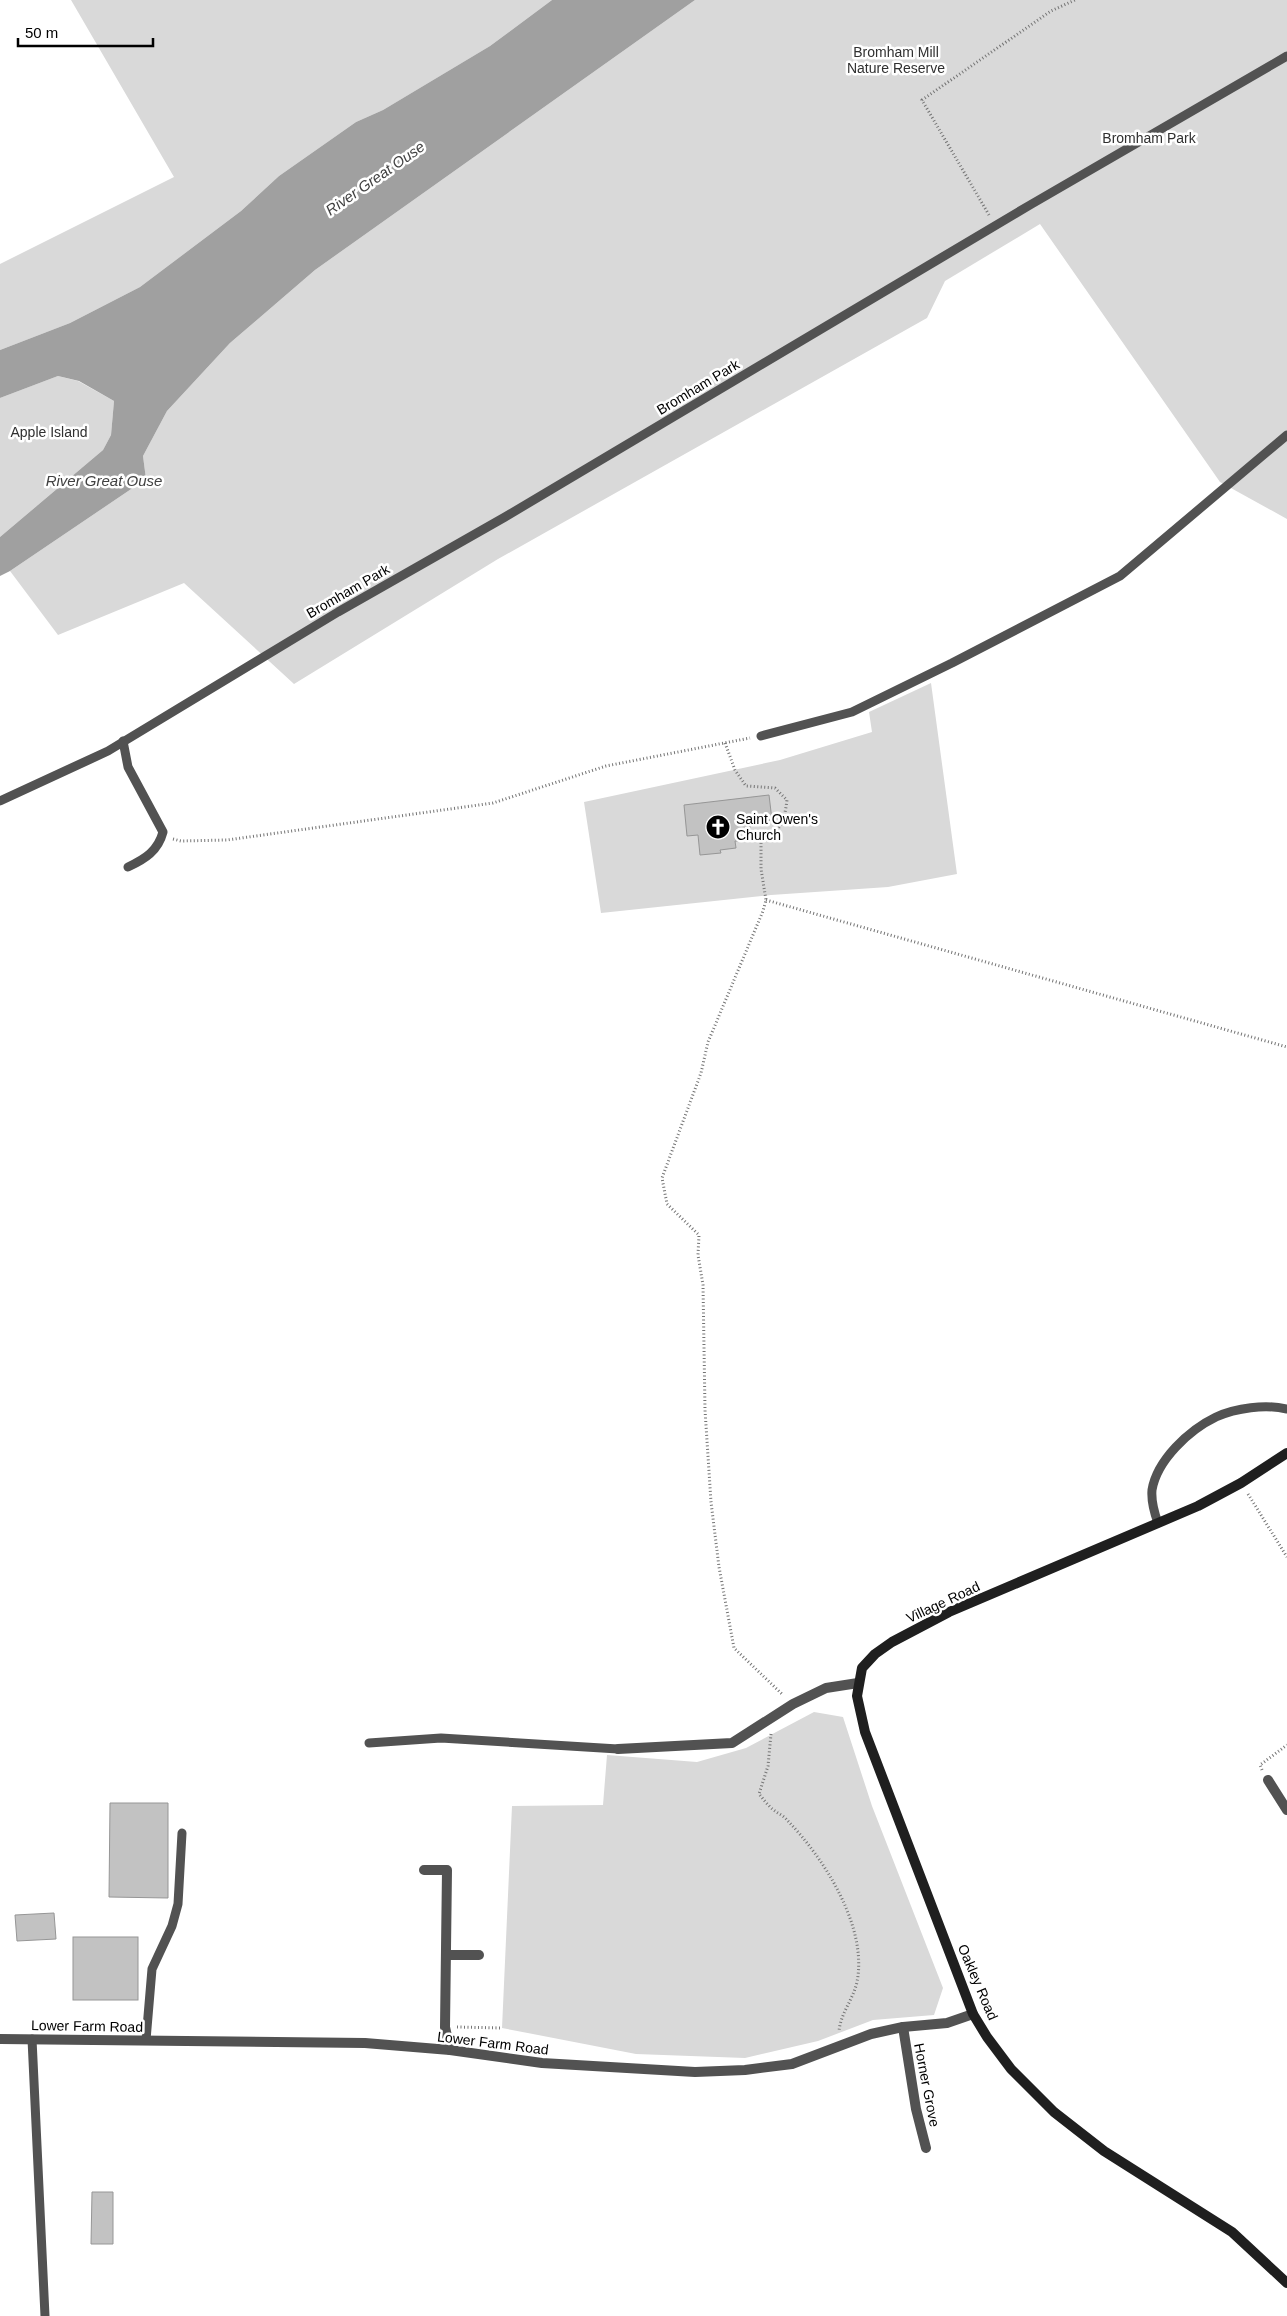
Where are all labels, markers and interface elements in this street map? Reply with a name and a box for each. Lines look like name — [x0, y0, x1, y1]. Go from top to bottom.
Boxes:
scale bar — [18, 15, 152, 47]
text: 50 m — [25, 24, 58, 41]
park label: Bromham Mill Nature Reserve — [847, 44, 945, 76]
park label: Bromham Park — [1102, 130, 1197, 146]
water label: River Great Ouse — [322, 138, 428, 218]
street label: Bromham Park — [654, 356, 743, 418]
park label: Apple Island — [10, 424, 88, 440]
water label: River Great Ouse — [46, 472, 162, 489]
street label: Bromham Park — [304, 560, 393, 621]
place label: Saint Owen's Church — [736, 811, 818, 843]
church icon: Saint Owen's Church — [705, 814, 731, 840]
street label: Village Road — [904, 1578, 982, 1626]
street label: Oakley Road — [955, 1942, 1001, 2022]
street label: Lower Farm Road — [31, 2017, 143, 2035]
street label: Lower Farm Road — [436, 2028, 550, 2058]
street label: Horner Grove — [911, 2042, 943, 2128]

